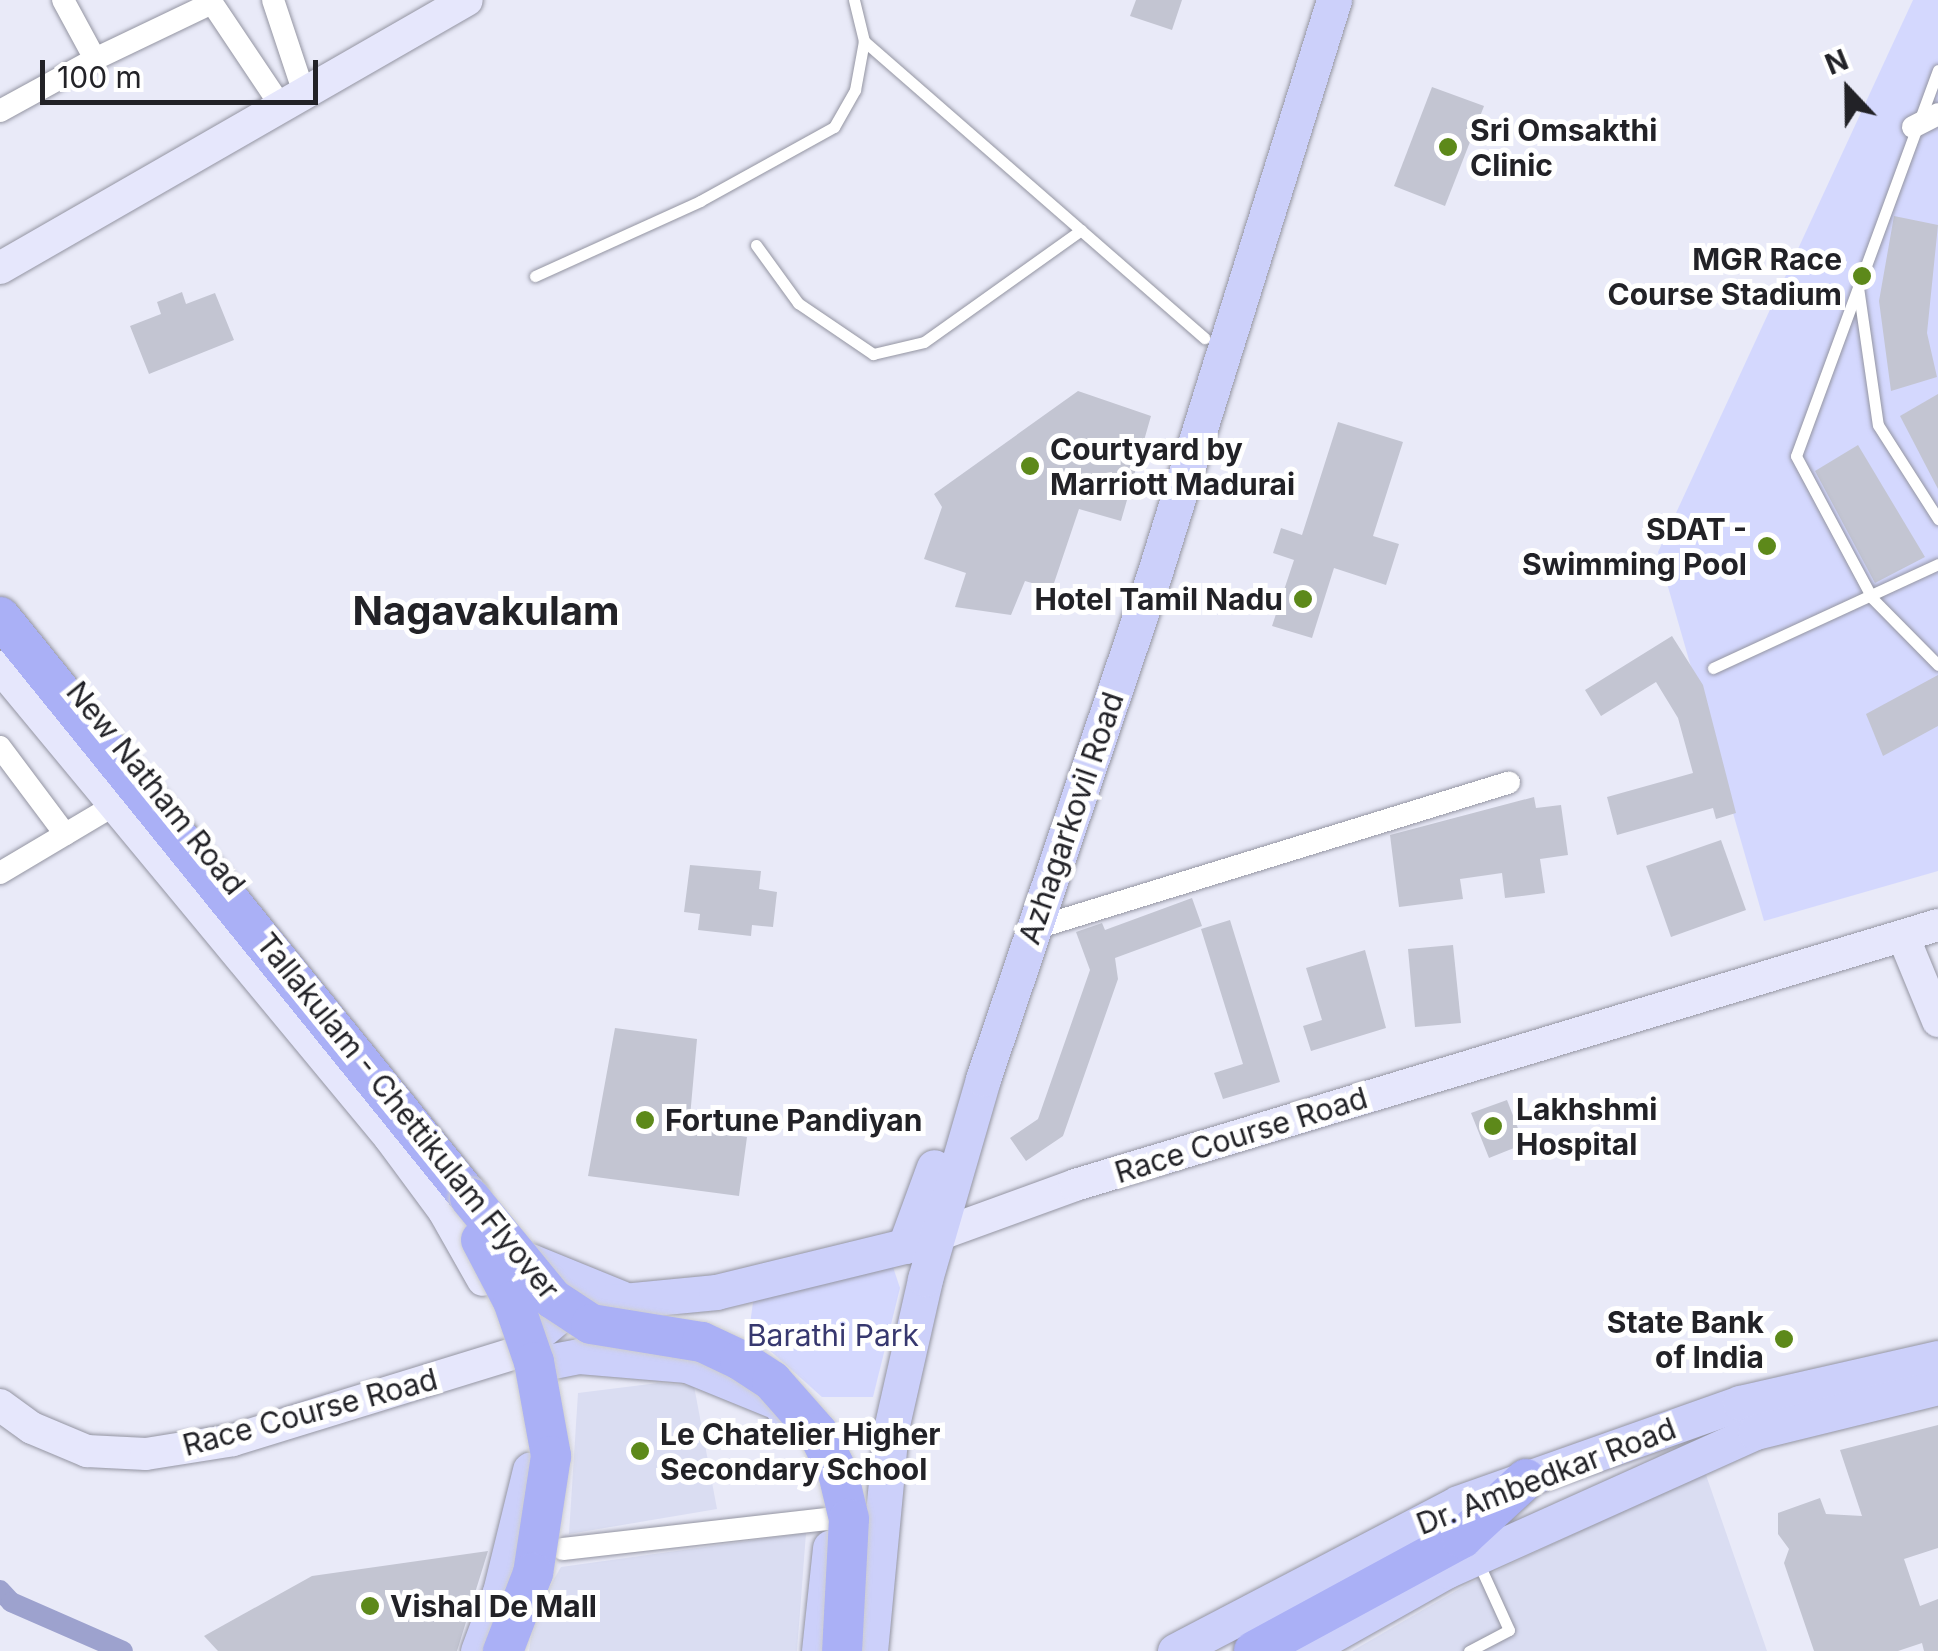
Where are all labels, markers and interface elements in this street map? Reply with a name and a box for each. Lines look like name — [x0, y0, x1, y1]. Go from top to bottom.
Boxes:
scale bar — [45, 40, 322, 102]
north arrow — [1798, 40, 1898, 140]
text: N — [1820, 42, 1853, 82]
text: 100 m — [57, 59, 142, 95]
place label: Sri Omsakthi Clinic — [1470, 112, 1657, 182]
marker: Sri Omsakthi Clinic — [1435, 134, 1461, 160]
place label: MGR Race Course Stadium — [1607, 241, 1842, 312]
marker: MGR Race Course Stadium — [1851, 265, 1873, 287]
place label: Courtyard by Marriott Madurai — [1050, 431, 1295, 502]
marker: Courtyard by Marriott Madurai — [1019, 455, 1041, 477]
place label: SDAT - Swimming Pool — [1522, 511, 1747, 582]
marker: SDAT - Swimming Pool — [1756, 535, 1778, 557]
place label: Hotel Tamil Nadu — [1035, 581, 1283, 617]
district label: Nagavakulam — [352, 587, 620, 635]
marker: Hotel Tamil Nadu — [1292, 588, 1314, 610]
street label: New Natham Road — [59, 674, 253, 902]
street label: Azhagarkovil Road — [1011, 687, 1131, 949]
street label: Tallakulam - Chettikulam Flyover — [249, 926, 567, 1306]
street label: Race Course Road — [1110, 1079, 1372, 1191]
place label: Lakhshmi Hospital — [1516, 1091, 1657, 1162]
place label: Fortune Pandiyan — [665, 1102, 922, 1138]
marker: Fortune Pandiyan — [634, 1109, 656, 1131]
marker: Lakhshmi Hospital — [1480, 1113, 1506, 1139]
place label: State Bank of India — [1607, 1304, 1764, 1374]
park label: Barathi Park — [747, 1317, 919, 1353]
marker: State Bank of India — [1773, 1328, 1795, 1350]
street label: Race Course Road — [179, 1361, 441, 1463]
street label: Dr. Ambedkar Road — [1411, 1410, 1681, 1542]
place label: Le Chatelier Higher Secondary School — [660, 1416, 941, 1486]
marker: Le Chatelier Higher Secondary School — [629, 1440, 651, 1462]
place label: Vishal De Mall — [390, 1588, 597, 1624]
marker: Vishal De Mall — [359, 1595, 381, 1617]

